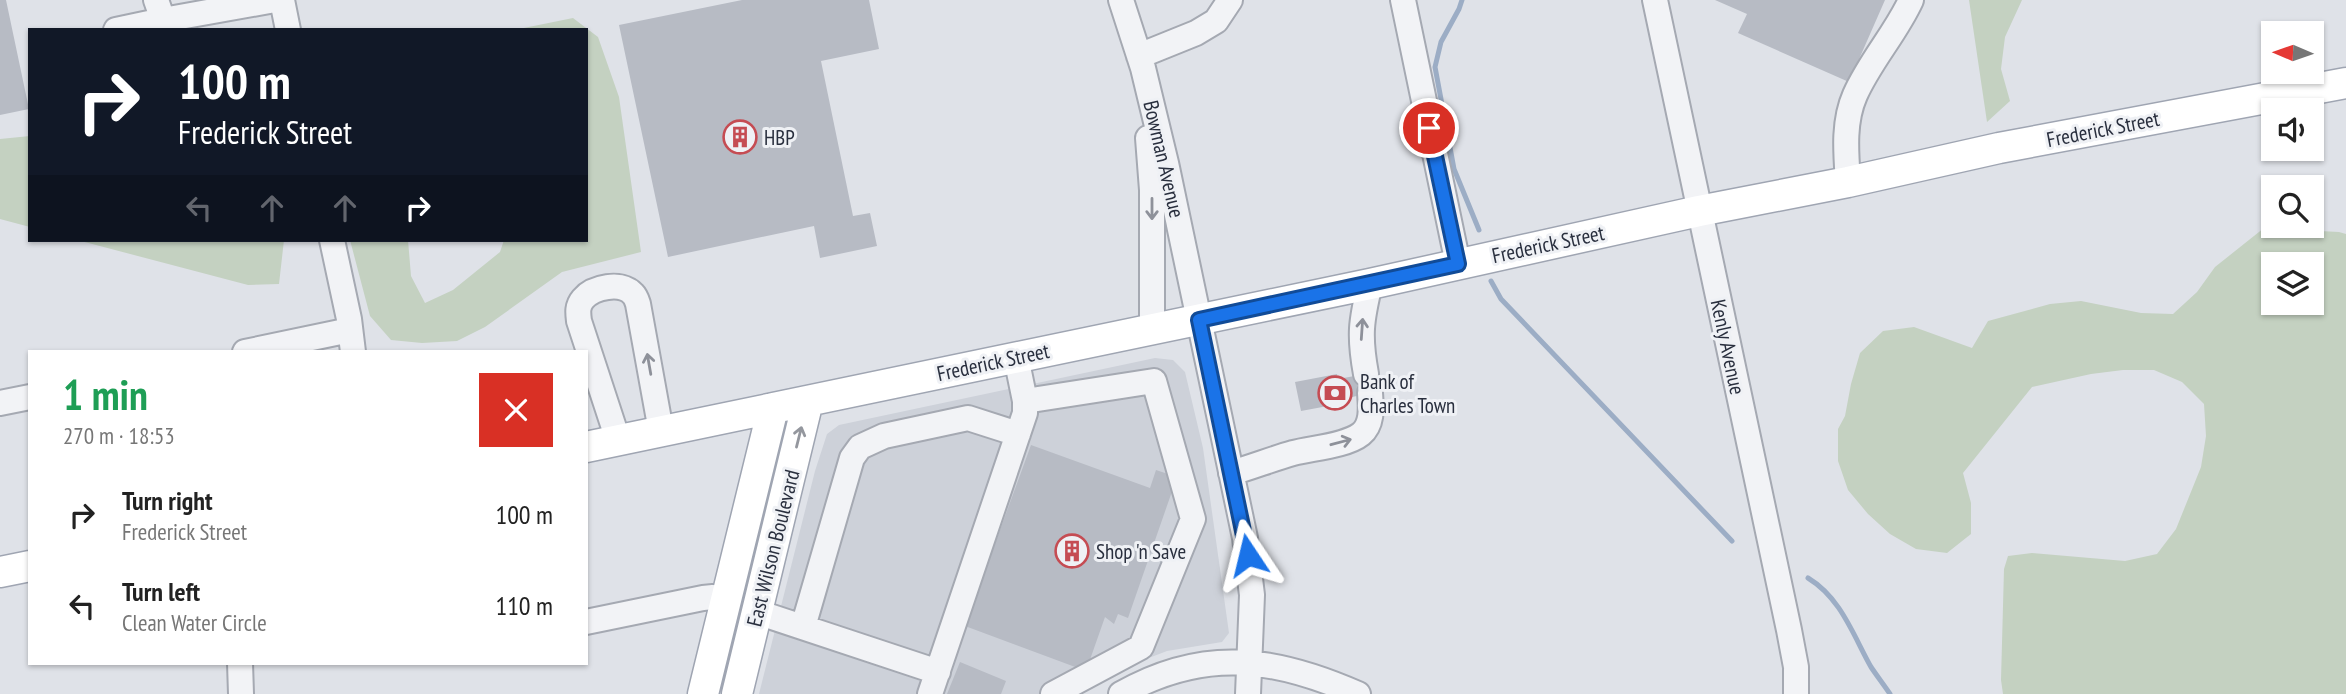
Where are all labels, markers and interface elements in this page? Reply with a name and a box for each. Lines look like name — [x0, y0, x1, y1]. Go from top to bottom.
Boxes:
north arrow — [2261, 21, 2324, 84]
map controls — [2261, 21, 2324, 315]
text: 100 m — [178, 49, 291, 113]
icon: right — [63, 56, 154, 147]
street label: Bowman Avenue — [1137, 98, 1191, 220]
pin — [1399, 98, 1459, 158]
button: sound — [2261, 98, 2324, 161]
street label: Frederick Street — [2044, 105, 2162, 153]
icon: arrive — [1410, 109, 1448, 147]
text: Frederick Street — [178, 111, 352, 153]
building icon: HBP — [721, 118, 759, 156]
place label: HBP — [764, 124, 795, 151]
button: search — [2261, 175, 2324, 238]
icon: left — [180, 189, 218, 227]
icon: ahead — [253, 189, 291, 227]
icon: ahead — [326, 189, 364, 227]
icon: right — [399, 189, 437, 227]
one-way arrow — [1145, 198, 1159, 221]
street label: Frederick Street — [1489, 219, 1607, 269]
button: layers — [2261, 252, 2324, 315]
street label: Kenly Avenue — [1705, 297, 1751, 397]
one-way arrow — [1355, 318, 1368, 341]
street label: Frederick Street — [934, 337, 1052, 387]
one-way arrow — [642, 353, 655, 376]
text: 1 min — [63, 367, 148, 422]
place label: Bank of Charles Town — [1360, 368, 1455, 419]
button: close — [479, 373, 553, 447]
bank icon: Bank of Charles Town — [1316, 374, 1354, 412]
text: 270 m · 18:53 — [63, 421, 175, 450]
one-way arrow — [793, 426, 806, 449]
one-way arrow — [1329, 434, 1351, 447]
street label: East Wilson Boulevard — [740, 467, 806, 629]
text: Turn right — [122, 484, 213, 517]
icon: right — [63, 496, 101, 534]
text: 100 m — [495, 498, 553, 531]
text: Frederick Street — [122, 517, 247, 546]
position arrow — [1211, 518, 1285, 592]
building icon: Shop 'n Save — [1053, 532, 1091, 570]
place label: Shop 'n Save — [1096, 538, 1186, 565]
text: Turn left — [122, 575, 200, 608]
icon: left — [63, 587, 101, 625]
text: 110 m — [495, 589, 553, 622]
text: Clean Water Circle — [122, 608, 267, 637]

